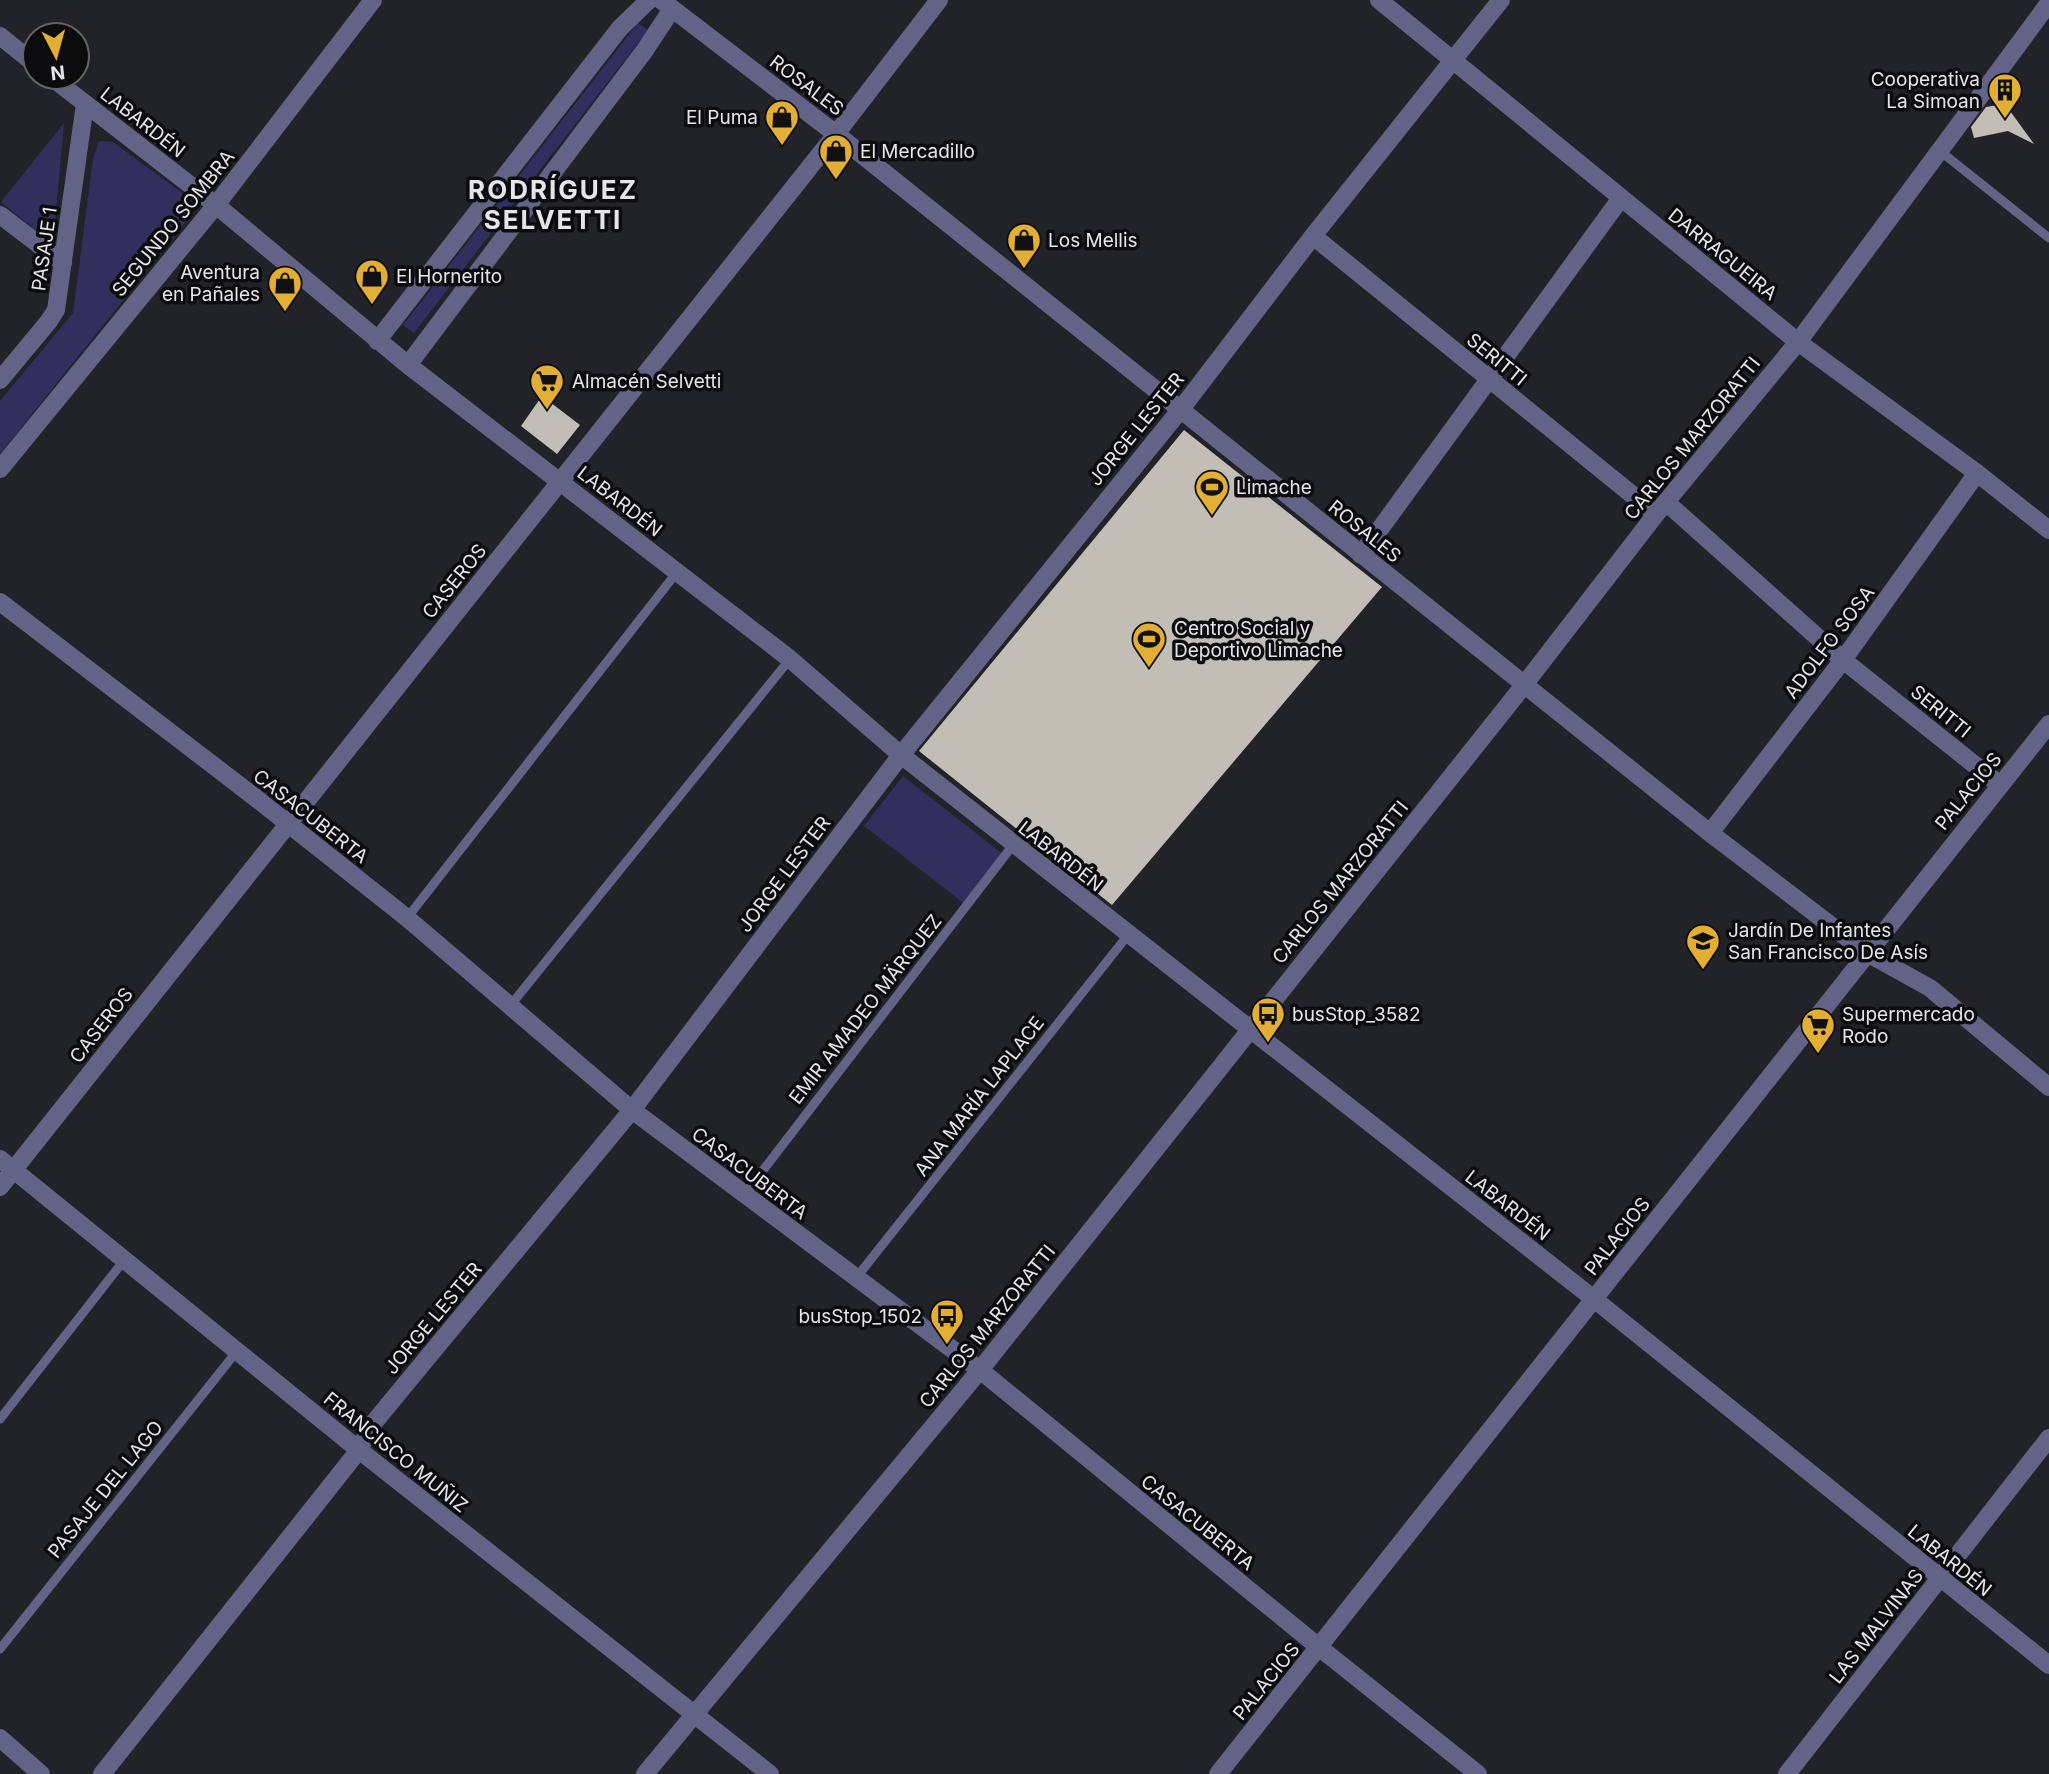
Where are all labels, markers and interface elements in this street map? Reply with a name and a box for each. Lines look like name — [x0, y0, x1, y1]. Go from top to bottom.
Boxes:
north arrow — [21, 21, 91, 91]
street label: ROSALES — [765, 50, 848, 121]
text: N — [49, 60, 66, 85]
place label: Cooperativa La Simoan — [1871, 68, 1980, 113]
building icon: Cooperativa La Simoan — [1986, 71, 2024, 120]
street label: LABARDÉN — [96, 81, 190, 163]
shop icon: El Puma — [763, 98, 801, 147]
place label: El Puma — [686, 106, 758, 129]
shop icon: El Mercadillo — [817, 132, 855, 181]
place label: El Mercadillo — [860, 140, 975, 163]
street label: SEGUNDO SOMBRA — [107, 146, 239, 301]
district label: RODRÍGUEZ SELVETTI — [468, 174, 638, 235]
street label: DARRAGUEIRA — [1664, 204, 1782, 305]
street label: PASAJE 1 — [27, 206, 62, 293]
shop icon: Los Mellis — [1005, 221, 1043, 270]
place label: Los Mellis — [1048, 229, 1138, 252]
shop icon: El Hornerito — [353, 257, 391, 306]
place label: Aventura en Pañales — [162, 261, 260, 306]
shop icon: Aventura en Pañales — [266, 264, 304, 313]
place label: El Hornerito — [396, 265, 502, 288]
street label: SERITTI — [1462, 328, 1531, 391]
street label: CARLOS MARZORATTI — [1620, 352, 1765, 524]
supermarket icon: Almacén Selvetti — [528, 362, 566, 411]
street label: JORGE LESTER — [1084, 368, 1189, 490]
place label: Almacén Selvetti — [572, 370, 721, 393]
street label: LABARDÉN — [573, 460, 667, 542]
sports icon: Limache — [1193, 468, 1231, 517]
place label: Limache — [1236, 476, 1312, 499]
street label: ROSALES — [1324, 495, 1406, 568]
street label: CASEROS — [417, 539, 491, 623]
street label: ADOLFO SOSA — [1780, 581, 1879, 703]
place label: Centro Social y Deportivo Limache — [1174, 617, 1343, 662]
sports icon: Centro Social y Deportivo Limache — [1130, 620, 1168, 669]
street label: SERITTI — [1906, 680, 1975, 743]
street label: PALACIOS — [1930, 748, 2007, 835]
street label: CASACUBERTA — [249, 765, 373, 868]
street label: CARLOS MARZORATTI — [1268, 796, 1413, 968]
street label: JORGE LESTER — [733, 812, 835, 937]
street label: LABARDÉN — [1014, 815, 1108, 897]
street label: EMIR AMADEO MÄRQUEZ — [784, 910, 947, 1109]
place label: Jardín De Infantes San Francisco De Asís — [1728, 919, 1928, 964]
school or university icon: Jardín De Infantes San Francisco De Asís — [1684, 922, 1722, 971]
street label: CASEROS — [65, 983, 138, 1068]
bus stop icon: busStop_3582 — [1249, 995, 1287, 1044]
place label: busStop_3582 — [1292, 1003, 1421, 1026]
place label: Supermercado Rodo — [1842, 1003, 1975, 1048]
supermarket icon: Supermercado Rodo — [1799, 1006, 1837, 1055]
street label: ANA MARÍA LAPLACE — [909, 1011, 1049, 1181]
street label: CASACUBERTA — [687, 1122, 812, 1224]
street label: LABARDÉN — [1461, 1164, 1555, 1246]
street label: PALACIOS — [1580, 1193, 1655, 1280]
street label: CARLOS MARZORATTI — [915, 1240, 1060, 1412]
street label: JORGE LESTER — [380, 1258, 487, 1379]
bus stop icon: busStop_1502 — [928, 1297, 966, 1346]
place label: busStop_1502 — [798, 1305, 922, 1328]
street label: FRANCISCO MUÑIZ — [319, 1387, 472, 1517]
street label: PASAJE DEL LAGO — [43, 1416, 168, 1563]
street label: CASACUBERTA — [1136, 1470, 1259, 1575]
street label: LABARDÉN — [1903, 1519, 1997, 1601]
street label: LAS MALVINAS — [1825, 1564, 1928, 1688]
street label: PALACIOS — [1228, 1638, 1305, 1725]

